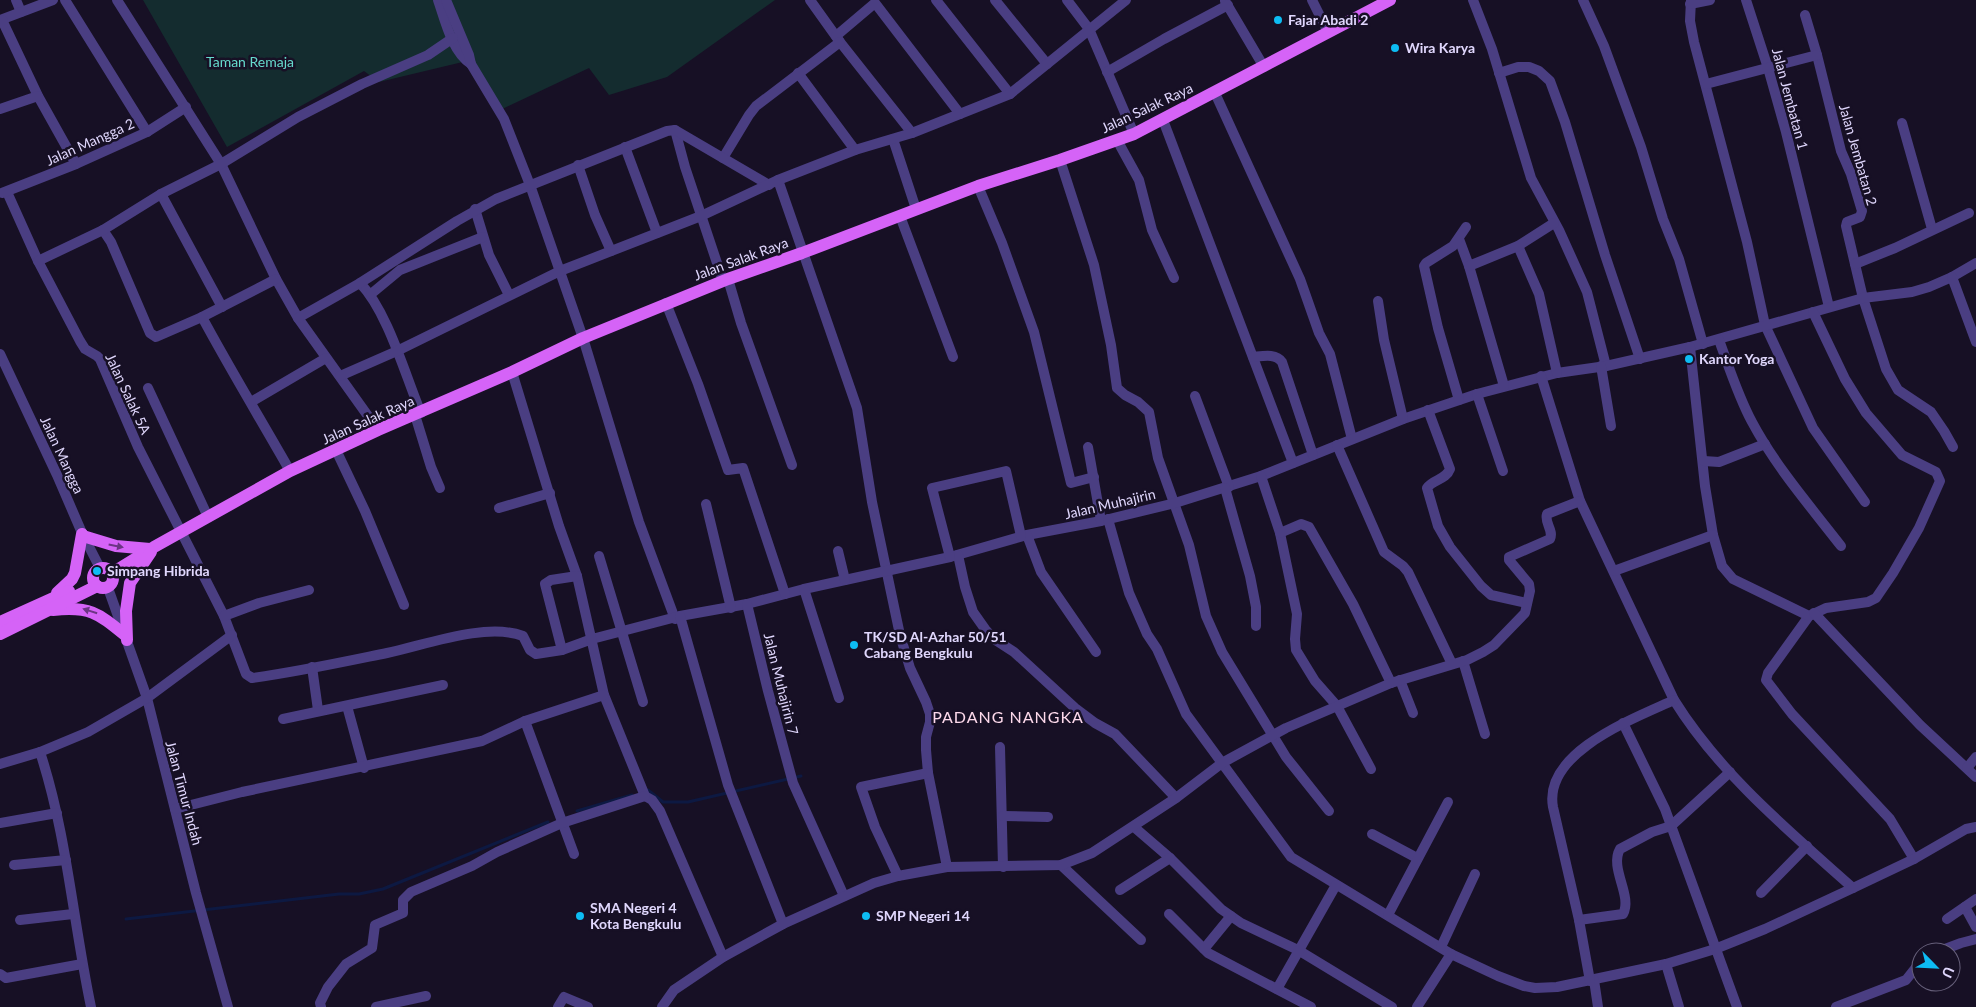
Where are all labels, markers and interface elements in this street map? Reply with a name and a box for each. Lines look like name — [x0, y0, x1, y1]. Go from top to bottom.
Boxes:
place label: Fajar Abadi 2 — [1288, 11, 1368, 28]
marker: Fajar Abadi 2 — [1272, 14, 1284, 26]
place label: Wira Karya — [1405, 39, 1475, 56]
marker: Wira Karya — [1389, 42, 1401, 54]
street label: Jalan Jembatan 1 — [1769, 46, 1812, 152]
park label: Taman Remaja — [206, 53, 294, 70]
street label: Jalan Salak Raya — [1098, 79, 1195, 136]
street label: Jalan Jembatan 2 — [1836, 102, 1881, 207]
street label: Jalan Mangga 2 — [43, 114, 137, 169]
street label: Jalan Salak Raya — [691, 234, 790, 283]
place label: Kantor Yoga — [1699, 350, 1774, 367]
street label: Jalan Salak 5A — [102, 351, 155, 437]
marker: Kantor Yoga — [1683, 353, 1695, 365]
street label: Jalan Salak Raya — [319, 392, 417, 447]
street label: Jalan Mangga — [37, 413, 88, 496]
street label: Jalan Muhajirin — [1063, 485, 1157, 522]
one-way arrow — [109, 542, 124, 550]
place label: Simpang Hibrida — [107, 562, 210, 579]
marker: Simpang Hibrida — [91, 565, 103, 577]
one-way arrow — [82, 607, 97, 615]
place label: TK/SD Al-Azhar 50/51 Cabang Bengkulu — [864, 628, 1007, 661]
street label: Jalan Muhajirin 7 — [761, 631, 802, 737]
marker: TK/SD Al-Azhar 50/51 Cabang Bengkulu — [848, 639, 860, 651]
district label: PADANG NANGKA — [932, 707, 1084, 726]
street label: Jalan Timur Indah — [162, 739, 207, 847]
place label: SMA Negeri 4 Kota Bengkulu — [590, 899, 681, 932]
place label: SMP Negeri 14 — [876, 907, 970, 924]
marker: SMA Negeri 4 Kota Bengkulu — [574, 910, 586, 922]
marker: SMP Negeri 14 — [860, 910, 872, 922]
north arrow — [1911, 942, 1961, 992]
text: U — [1938, 964, 1958, 981]

